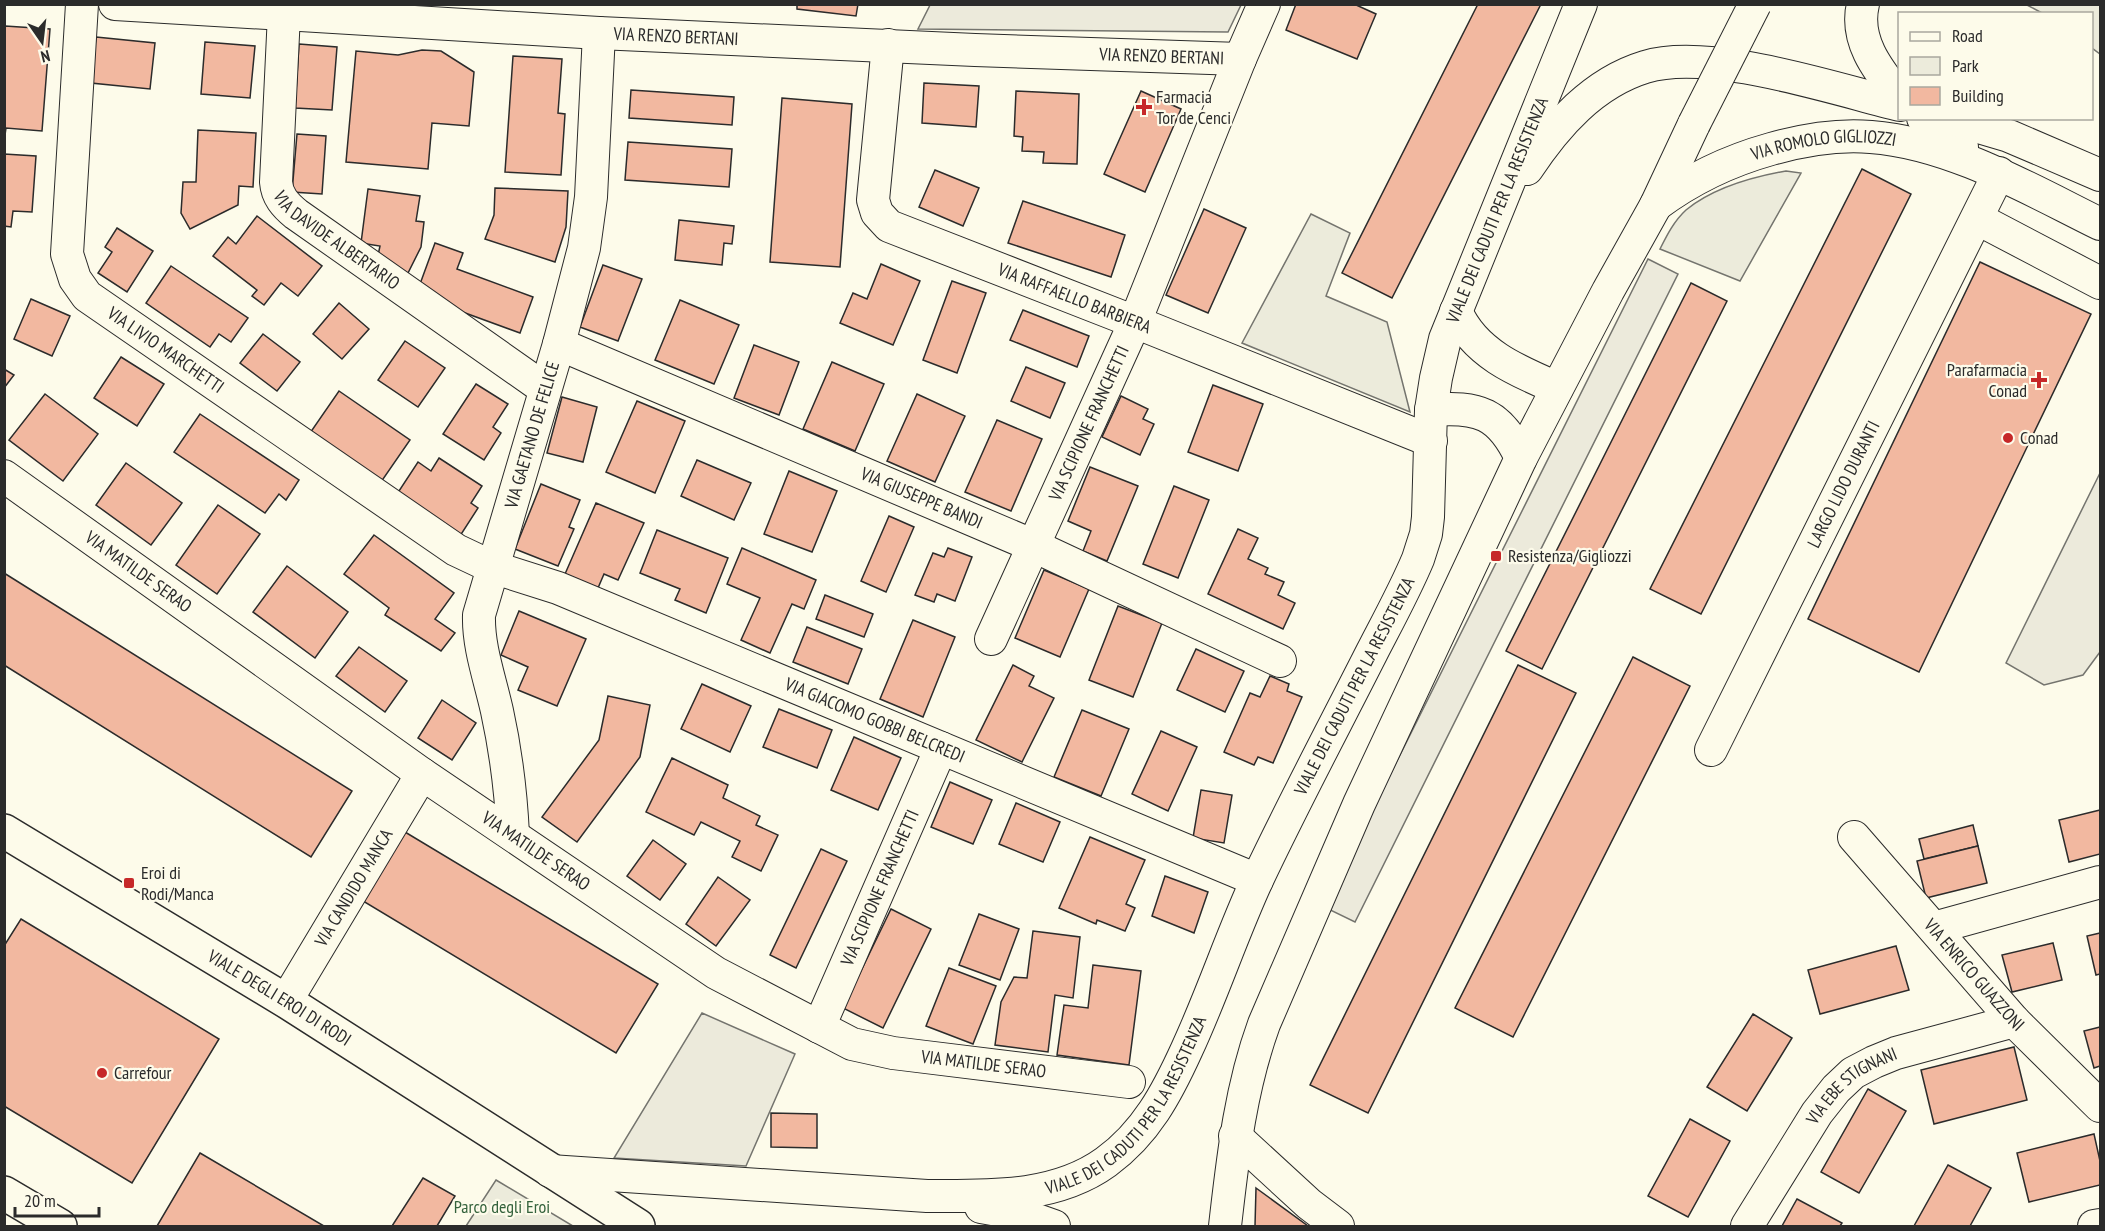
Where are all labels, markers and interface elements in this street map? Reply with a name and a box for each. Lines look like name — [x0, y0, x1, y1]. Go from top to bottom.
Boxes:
north arrow — [12, 12, 72, 72]
legend — [1898, 12, 2093, 120]
street label: VIA RENZO BERTANI — [612, 22, 739, 50]
text: Road — [1952, 24, 1983, 47]
street label: VIA RENZO BERTANI — [1098, 42, 1225, 69]
text: N — [39, 46, 52, 67]
text: Park — [1952, 54, 1979, 77]
text: Building — [1952, 84, 2004, 107]
place label: Farmacia Tor de Cenci — [1156, 85, 1231, 129]
street label: VIALE DEI CADUTI PER LA RESISTENZA — [1440, 93, 1553, 327]
marker: Farmacia Tor de Cenci — [1137, 100, 1151, 114]
street label: VIA ROMOLO GIGLIOZZI — [1747, 124, 1898, 166]
street label: VIA DAVIDE ALBERTARIO — [268, 186, 405, 294]
street label: VIA RAFFAELLO BARBIERA — [994, 257, 1155, 338]
street label: VIA LIVIO MARCHETTI — [102, 301, 229, 398]
street label: VIA SCIPIONE FRANCHETTI — [1043, 342, 1134, 505]
street label: VIA GAETANO DE FELICE — [499, 358, 564, 512]
place label: Parafarmacia Conad — [1947, 358, 2027, 402]
marker: Parafarmacia Conad — [2032, 373, 2046, 387]
street label: LARGO LIDO DURANTI — [1802, 417, 1885, 551]
place label: Conad — [2020, 426, 2058, 449]
marker: Conad — [2001, 431, 2015, 445]
street label: VIA GIUSEPPE BANDI — [856, 461, 986, 534]
street label: VIA MATILDE SERAO — [80, 525, 197, 617]
place label: Resistenza/Gigliozzi — [1508, 544, 1632, 567]
marker: Resistenza/Gigliozzi — [1489, 549, 1503, 563]
street label: VIALE DEI CADUTI PER LA RESISTENZA — [1288, 573, 1420, 800]
street label: VIA GIACOMO GOBBI BELCREDI — [781, 672, 969, 768]
street label: VIA MATILDE SERAO — [477, 805, 595, 896]
street label: VIA SCIPIONE FRANCHETTI — [835, 806, 924, 970]
street label: VIA CANDIDO MANCA — [309, 824, 398, 951]
place label: Eroi di Rodi/Manca — [141, 861, 214, 905]
marker: Eroi di Rodi/Manca — [122, 876, 136, 890]
street label: VIA ENRICO GUAZZONI — [1919, 913, 2030, 1036]
street label: VIALE DEGLI EROI DI RODI — [203, 944, 356, 1051]
street label: VIALE DEI CADUTI PER LA RESISTENZA — [1042, 1012, 1211, 1199]
street label: VIA EBE STIGNANI — [1800, 1042, 1900, 1129]
street label: VIA MATILDE SERAO — [919, 1044, 1048, 1083]
place label: Carrefour — [114, 1061, 172, 1084]
marker: Carrefour — [95, 1066, 109, 1080]
scale bar — [15, 1180, 99, 1218]
text: 20 m — [24, 1189, 56, 1212]
park label: Parco degli Eroi — [454, 1195, 550, 1218]

